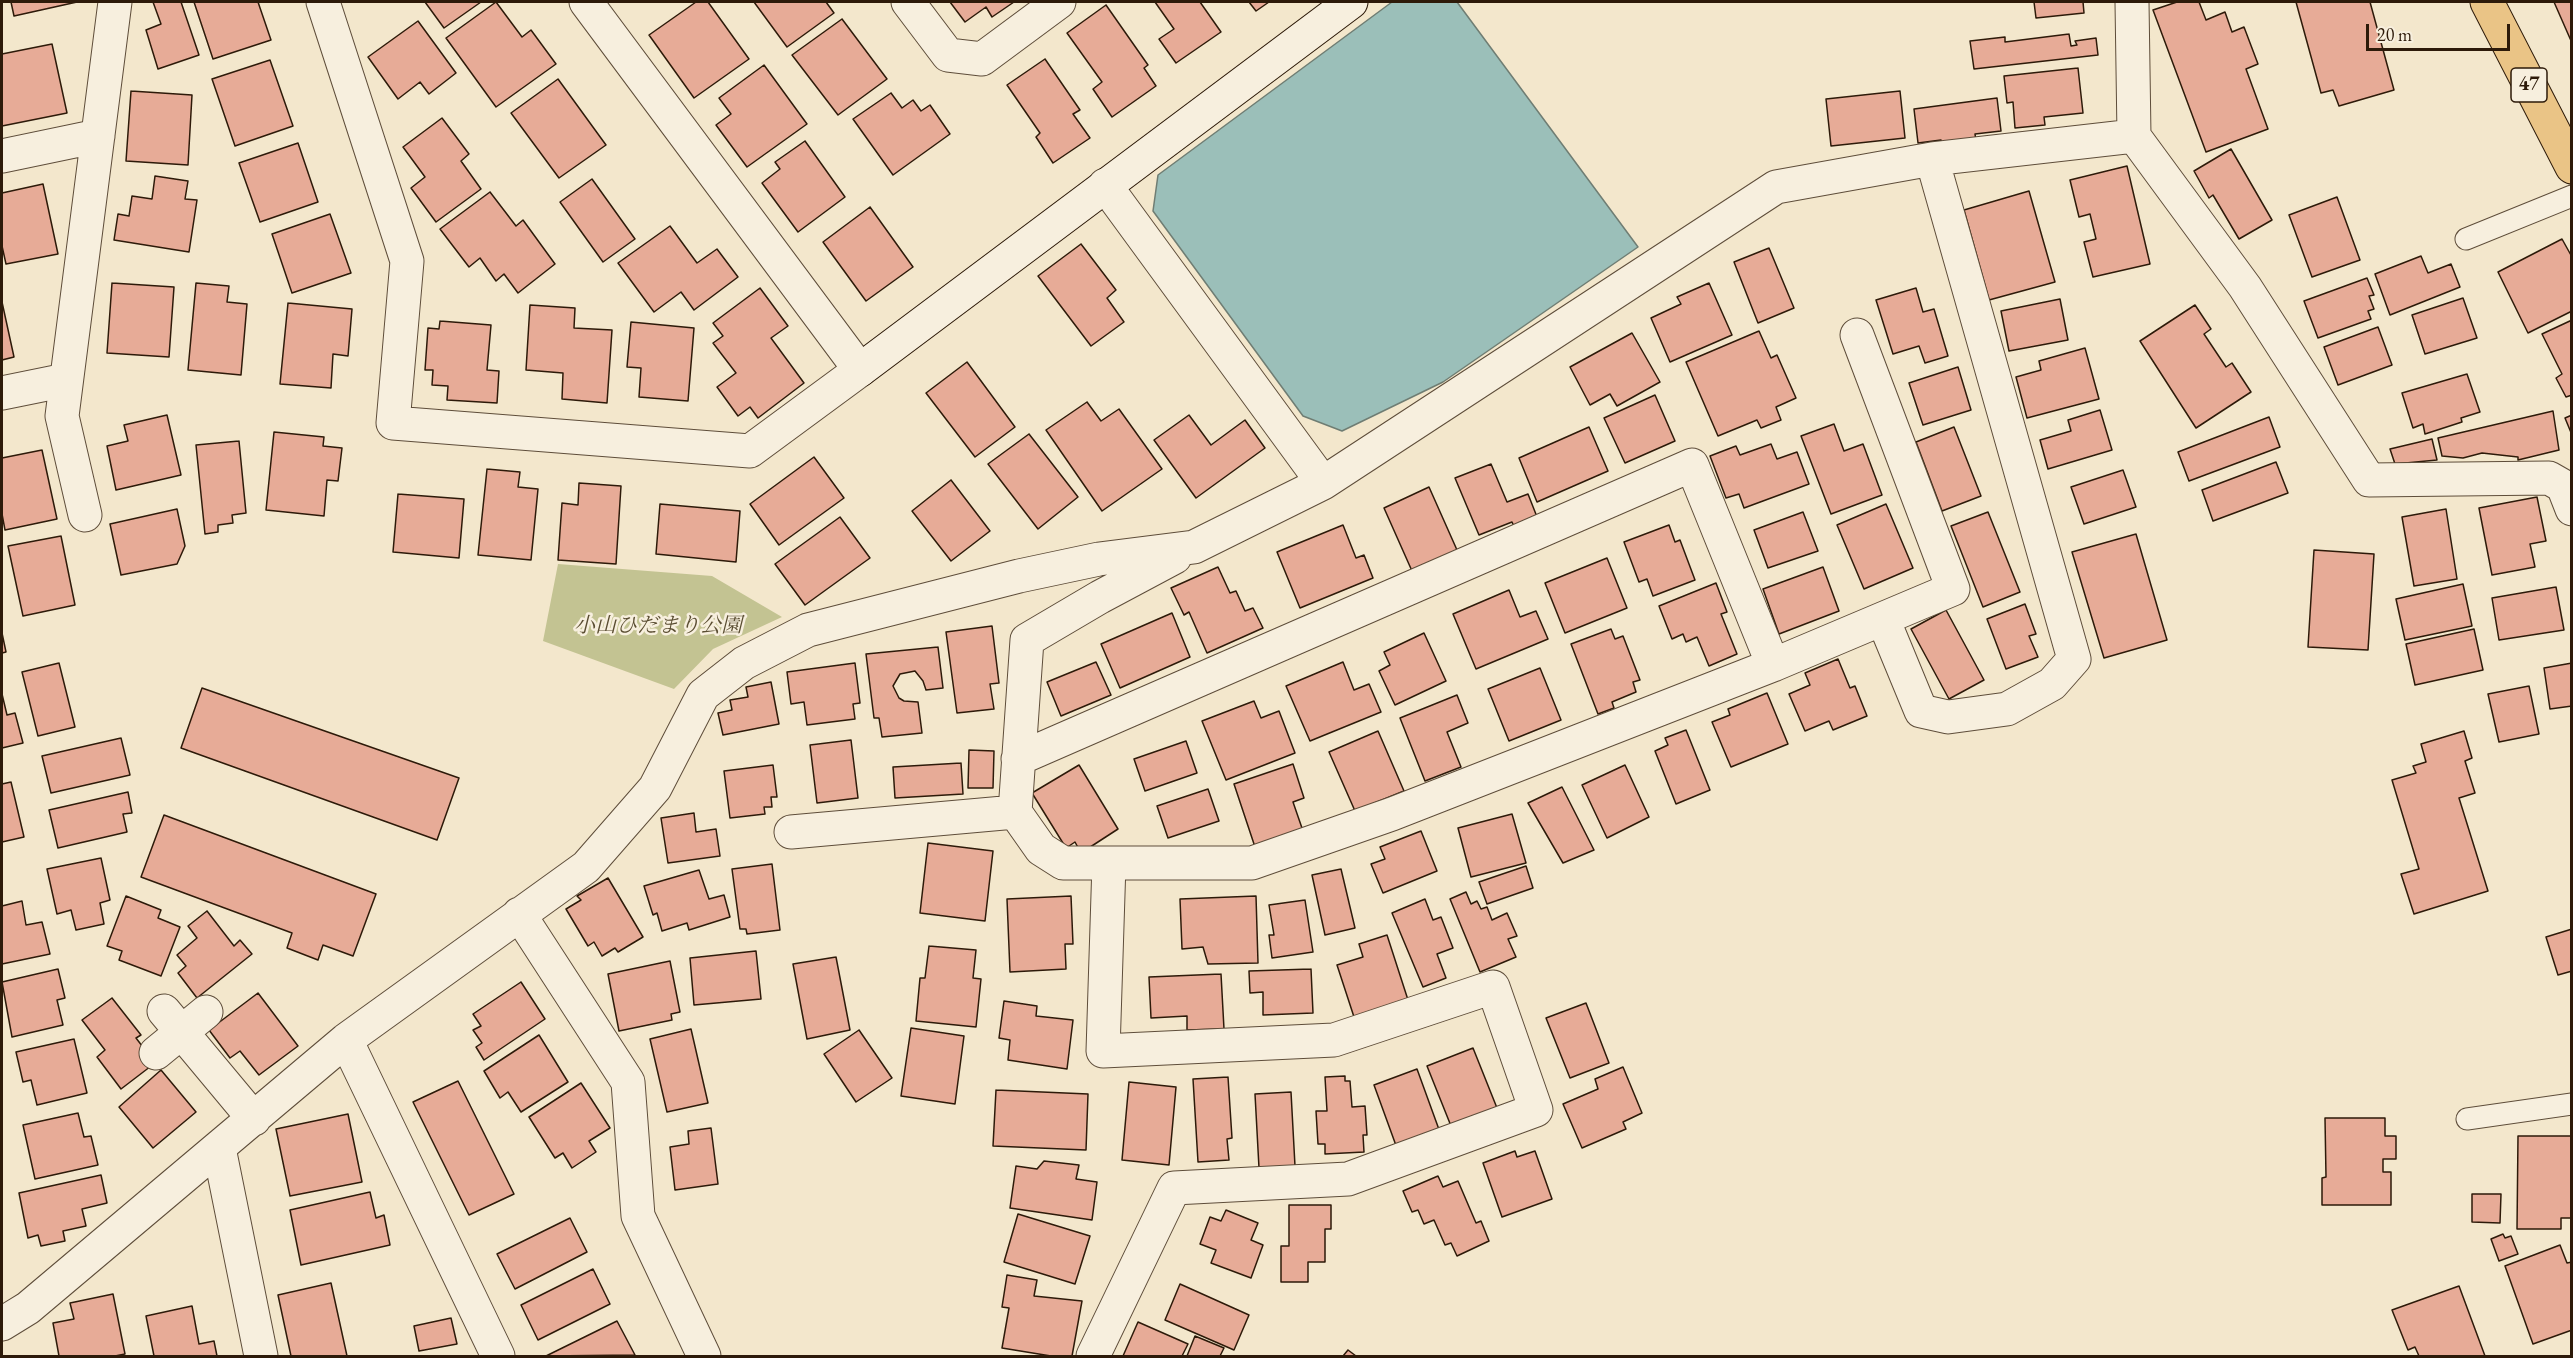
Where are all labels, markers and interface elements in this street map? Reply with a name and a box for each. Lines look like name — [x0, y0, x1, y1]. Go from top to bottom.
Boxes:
scale bar — [2369, 12, 2513, 50]
text: 20 m — [2377, 23, 2412, 46]
road number: 47 — [2511, 68, 2547, 102]
park label: 小山ひだまり公園 — [574, 613, 742, 639]

